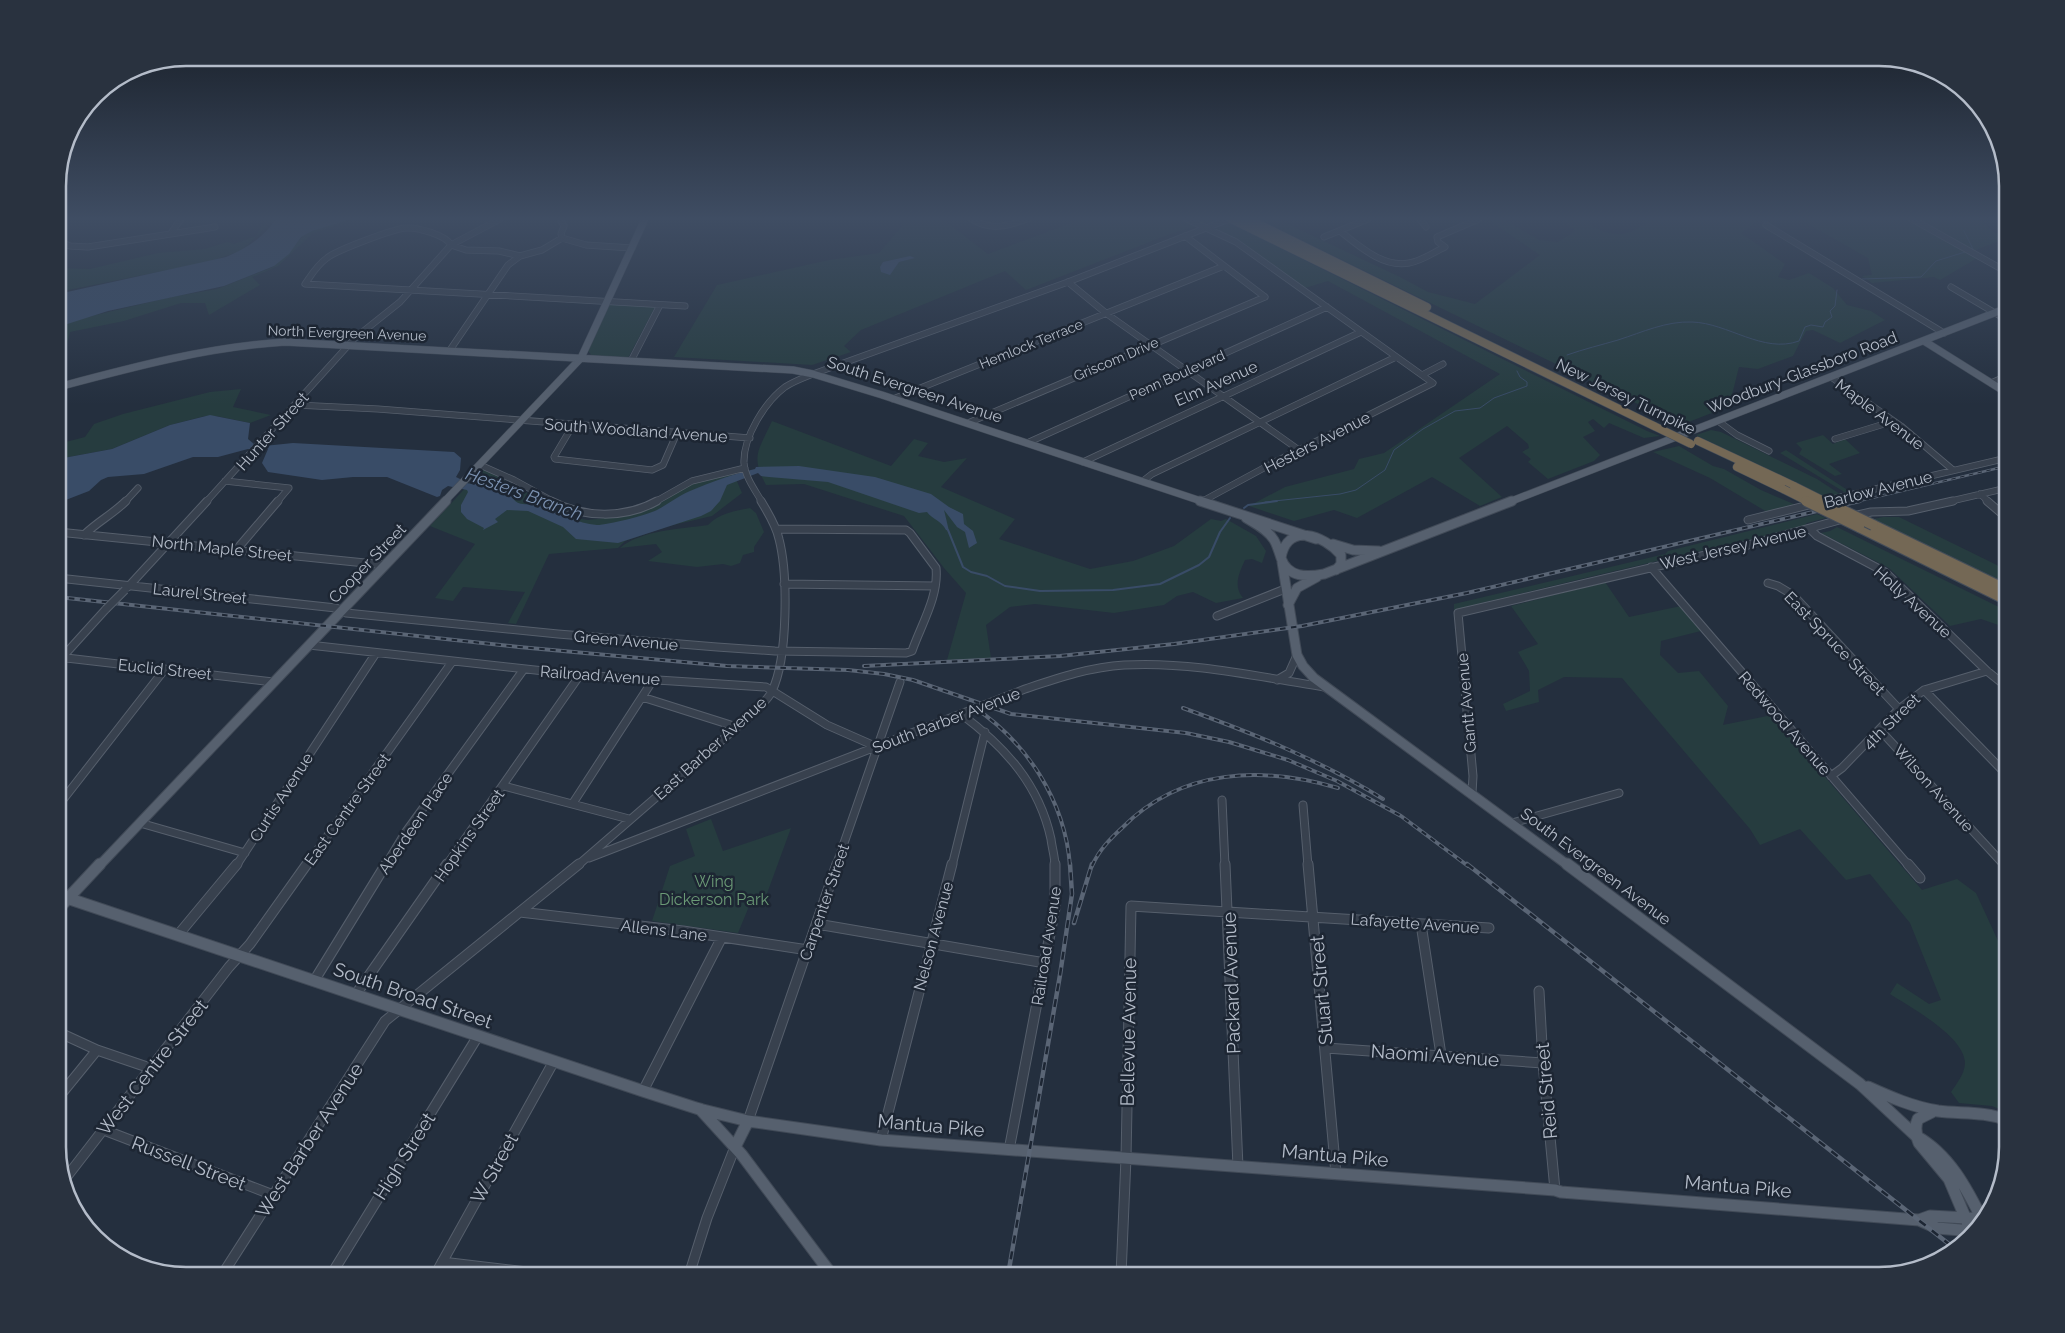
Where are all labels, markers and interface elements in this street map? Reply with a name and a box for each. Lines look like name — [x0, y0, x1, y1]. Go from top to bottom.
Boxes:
street label: Hemlock Terrace — [977, 316, 1085, 372]
street label: North Evergreen Avenue — [267, 322, 427, 344]
street label: Woodbury-Glassboro Road — [1705, 327, 1900, 417]
street label: Griscom Drive — [1071, 334, 1161, 384]
street label: Penn Boulevard — [1127, 347, 1227, 403]
street label: South Evergreen Avenue — [825, 352, 1005, 427]
street label: New Jersey Turnpike — [1553, 354, 1699, 438]
street label: Elm Avenue — [1172, 357, 1261, 410]
street label: Maple Avenue — [1832, 375, 1928, 454]
street label: Hunter Street — [232, 388, 313, 474]
street label: Hesters Avenue — [1261, 408, 1373, 477]
street label: South Woodland Avenue — [544, 415, 728, 446]
water label: Hesters Branch — [463, 463, 585, 524]
street label: Barlow Avenue — [1822, 467, 1934, 512]
street label: Cooper Street — [325, 519, 410, 607]
street label: West Jersey Avenue — [1658, 521, 1808, 574]
street label: North Maple Street — [151, 532, 294, 565]
street label: Holly Avenue — [1870, 563, 1955, 642]
street label: Laurel Street — [152, 579, 249, 608]
street label: East Spruce Street — [1780, 588, 1889, 700]
street label: Green Avenue — [573, 626, 679, 655]
street label: Gantt Avenue — [1453, 652, 1480, 754]
street label: Euclid Street — [117, 655, 213, 684]
street label: Railroad Avenue — [539, 662, 661, 689]
street label: Redwood Avenue — [1734, 668, 1835, 779]
street label: South Barber Avenue — [870, 684, 1023, 757]
street label: 4th Street — [1859, 689, 1924, 753]
street label: East Barber Avenue — [650, 693, 770, 804]
street label: Wilson Avenue — [1889, 741, 1978, 836]
street label: Curtis Avenue — [246, 749, 317, 845]
street label: East Centre Street — [300, 749, 395, 869]
street label: Aberdeen Place — [374, 769, 456, 878]
street label: Hopkins Street — [431, 785, 509, 885]
street label: South Evergreen Avenue — [1517, 804, 1675, 929]
street label: Carpenter Street — [796, 841, 854, 963]
park label: Wing Dickerson Park — [659, 872, 770, 909]
street label: Nelson Avenue — [910, 879, 957, 993]
street label: Railroad Avenue — [1028, 885, 1065, 1007]
street label: Lafayette Avenue — [1350, 910, 1480, 937]
street label: Packard Avenue — [1218, 912, 1244, 1054]
street label: Allens Lane — [620, 916, 708, 945]
street label: Stuart Street — [1305, 934, 1337, 1046]
street label: South Broad Street — [331, 958, 496, 1033]
street label: Bellevue Avenue — [1116, 958, 1140, 1106]
street label: West Centre Street — [92, 994, 212, 1139]
street label: Naomi Avenue — [1370, 1040, 1500, 1070]
street label: Reid Street — [1531, 1041, 1561, 1140]
street label: West Barber Avenue — [251, 1059, 367, 1221]
street label: High Street — [369, 1108, 440, 1204]
street label: Mantua Pike — [877, 1109, 985, 1141]
street label: W Street — [466, 1129, 523, 1207]
street label: Russell Street — [129, 1131, 250, 1195]
street label: Mantua Pike — [1281, 1139, 1389, 1171]
street label: Mantua Pike — [1684, 1170, 1792, 1202]

